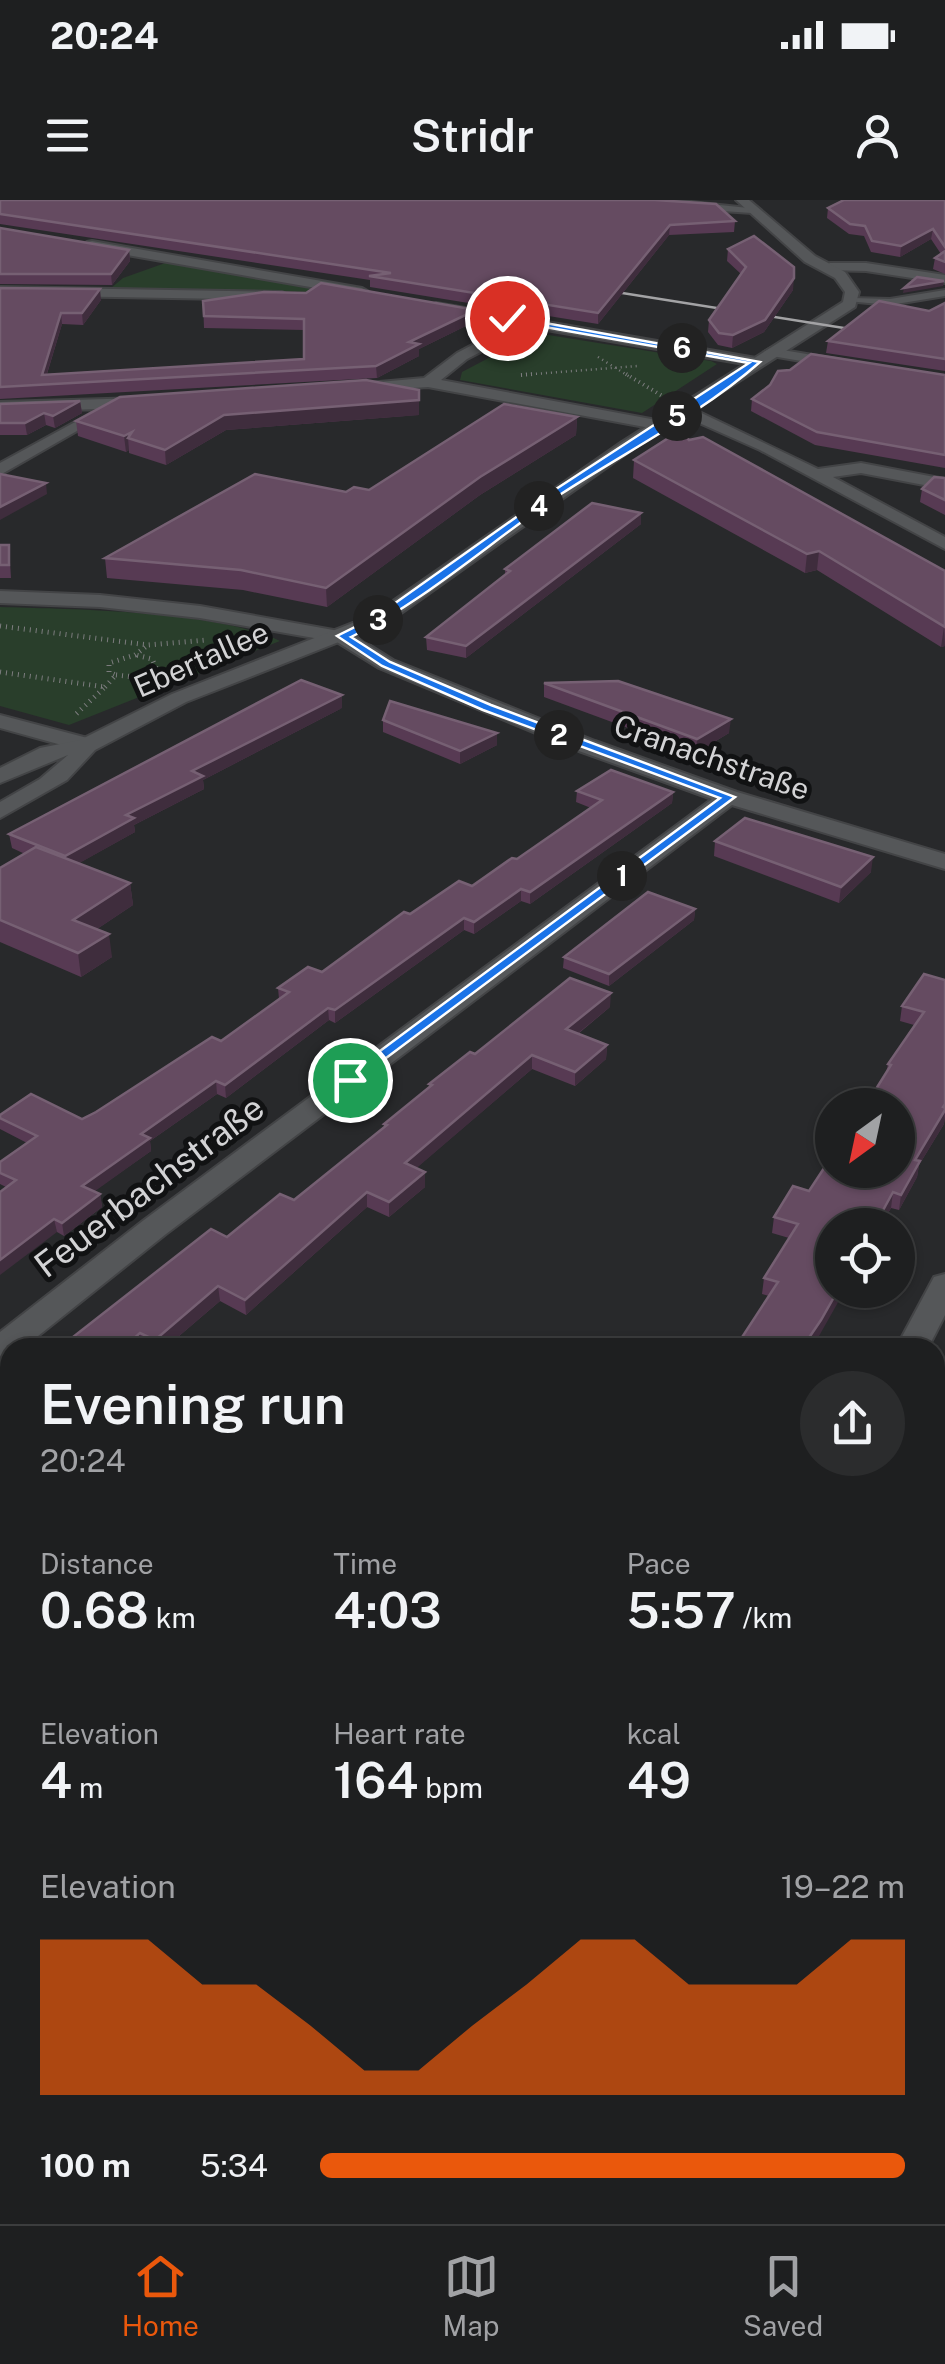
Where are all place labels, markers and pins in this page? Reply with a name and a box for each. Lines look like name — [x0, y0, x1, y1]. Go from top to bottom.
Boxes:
pin — [465, 276, 550, 361]
pin: 6 — [657, 323, 707, 373]
pin: 5 — [652, 391, 702, 441]
pin: 4 — [514, 481, 564, 531]
pin: 3 — [353, 595, 403, 645]
pin: 2 — [534, 710, 584, 760]
pin: 1 — [597, 851, 647, 901]
pin — [308, 1038, 393, 1123]

